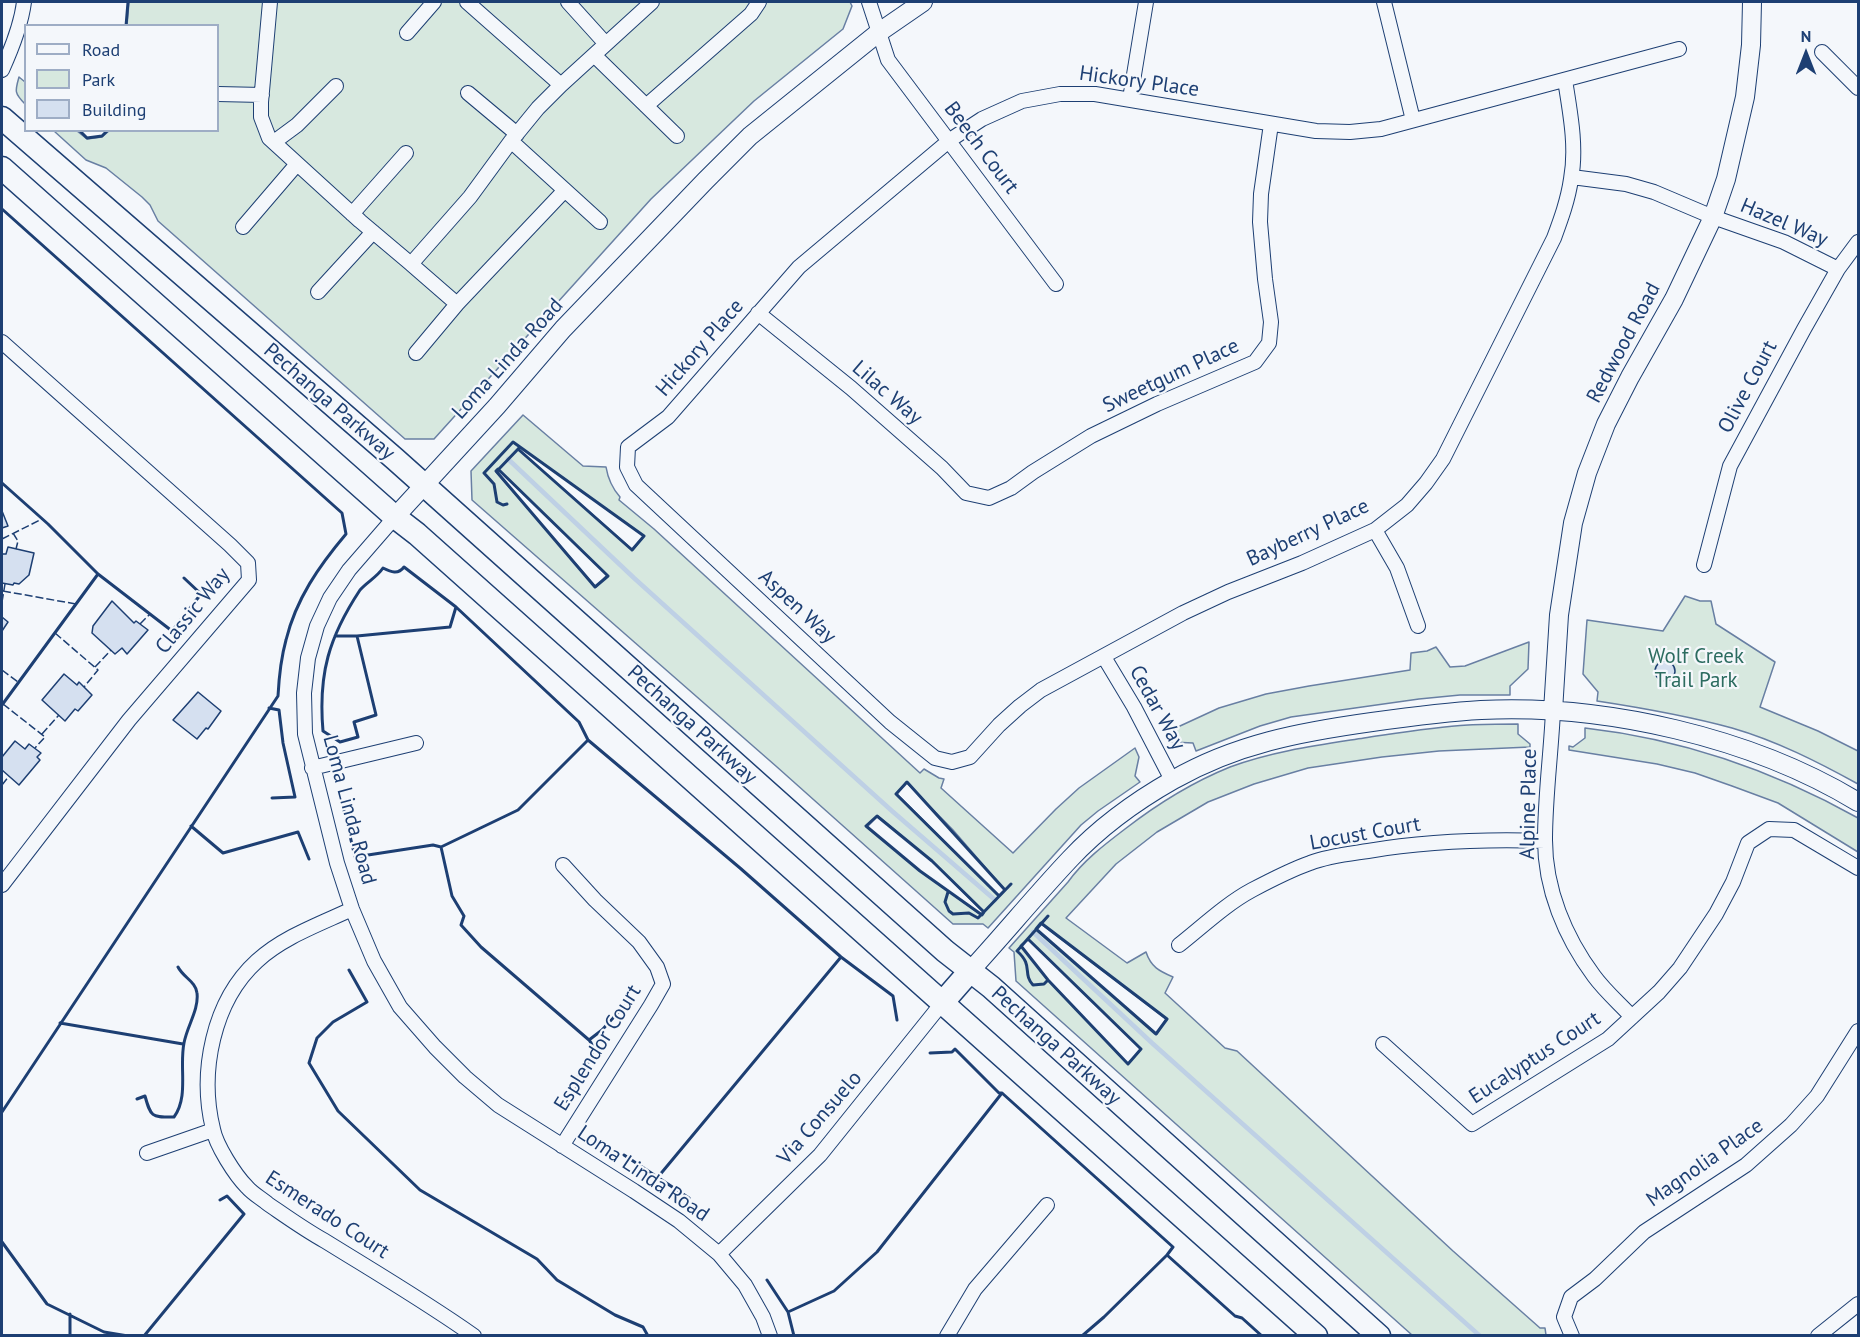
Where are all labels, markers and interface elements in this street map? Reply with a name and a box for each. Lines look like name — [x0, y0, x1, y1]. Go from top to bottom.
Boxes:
legend — [24, 24, 219, 132]
north arrow — [1776, 24, 1836, 84]
text: N — [1801, 26, 1811, 46]
text: Road — [82, 38, 120, 61]
street label: Hickory Place — [1077, 61, 1201, 103]
text: Park — [82, 68, 115, 91]
street label: Beech Court — [938, 97, 1024, 199]
text: Building — [82, 98, 146, 121]
street label: Hazel Way — [1736, 193, 1832, 253]
street label: Redwood Road — [1582, 279, 1666, 407]
street label: Loma Linda Road — [447, 293, 569, 425]
street label: Hickory Place — [651, 294, 749, 402]
street label: Sweetgum Place — [1099, 333, 1243, 419]
street label: Olive Court — [1713, 336, 1783, 438]
street label: Pechanga Parkway — [258, 338, 400, 466]
street label: Lilac Way — [847, 356, 927, 430]
street label: Bayberry Place — [1243, 494, 1373, 572]
street label: Classic Way — [151, 563, 235, 659]
street label: Aspen Way — [753, 565, 841, 649]
park label: Wolf Creek Trail Park — [1648, 644, 1744, 694]
street label: Pechanga Parkway — [622, 660, 762, 790]
street label: Cedar Way — [1123, 661, 1191, 755]
street label: Loma Linda Road — [317, 733, 381, 887]
street label: Alpine Place — [1515, 748, 1543, 860]
street label: Locust Court — [1308, 812, 1422, 856]
street label: Esplendor Court — [549, 980, 647, 1116]
street label: Pechanga Parkway — [986, 981, 1126, 1111]
street label: Eucalyptus Court — [1465, 1006, 1605, 1110]
street label: Via Consuelo — [773, 1066, 867, 1170]
street label: Magnolia Place — [1642, 1113, 1768, 1213]
street label: Loma Linda Road — [572, 1121, 714, 1227]
street label: Esmerado Court — [260, 1166, 394, 1264]

